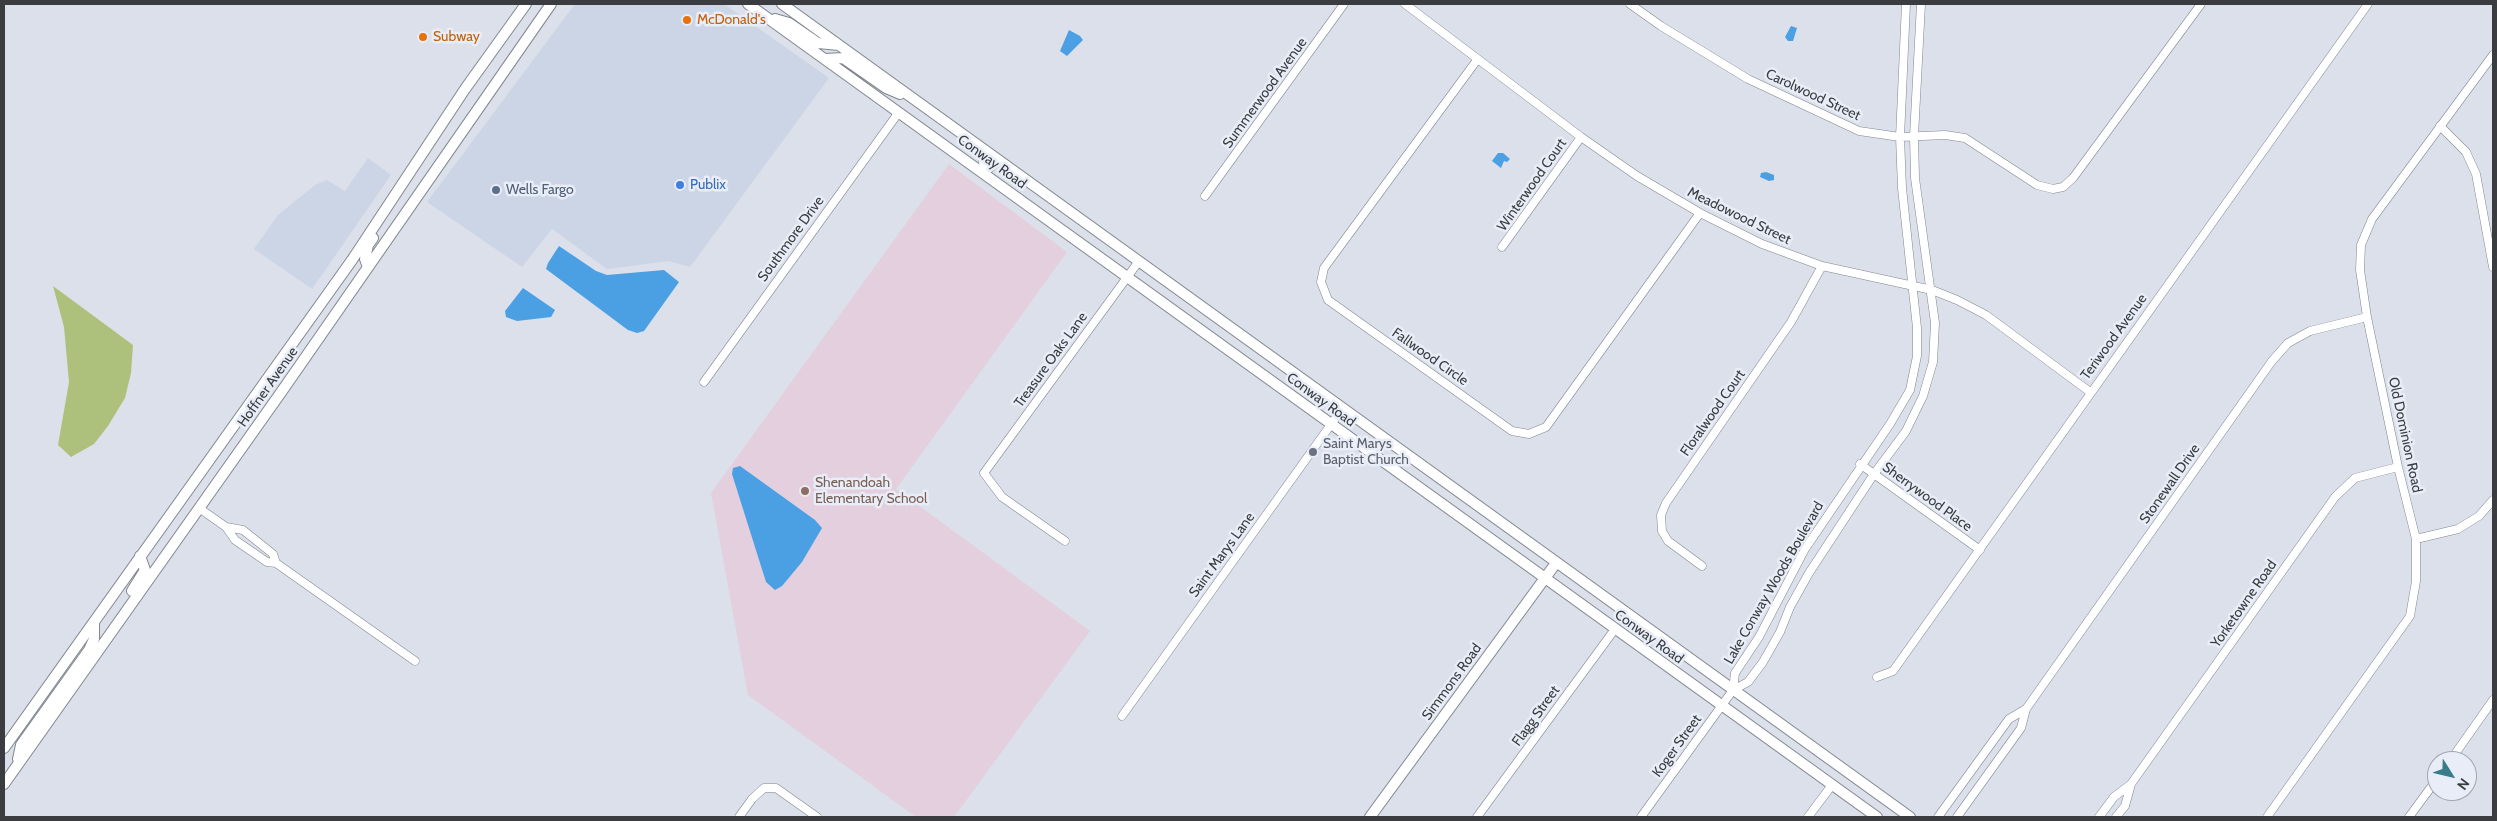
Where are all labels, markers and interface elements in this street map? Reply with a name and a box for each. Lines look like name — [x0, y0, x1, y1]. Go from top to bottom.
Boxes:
place label: McDonald's — [697, 12, 766, 28]
marker: McDonald's — [681, 14, 693, 26]
place label: Subway — [433, 29, 480, 45]
marker: Subway — [417, 31, 429, 43]
street label: Summerwood Avenue — [1219, 35, 1311, 151]
street label: Carolwood Street — [1763, 66, 1863, 124]
street label: Conway Road — [954, 131, 1030, 193]
street label: Winterwood Court — [1494, 135, 1570, 235]
place label: Publix — [690, 177, 726, 193]
marker: Publix — [674, 179, 686, 191]
place label: Wells Fargo — [506, 182, 574, 198]
marker: Wells Fargo — [490, 184, 502, 196]
street label: Meadowood Street — [1685, 184, 1793, 248]
street label: Southmore Drive — [754, 193, 828, 285]
street label: Teriwood Avenue — [2077, 291, 2151, 383]
street label: Treasure Oaks Lane — [1011, 309, 1091, 411]
street label: Fallwood Circle — [1389, 325, 1471, 389]
street label: Hoffner Avenue — [234, 344, 302, 430]
street label: Floralwood Court — [1677, 367, 1749, 459]
street label: Conway Road — [1283, 369, 1359, 431]
street label: Old Dominion Road — [2385, 376, 2425, 494]
place label: Saint Marys Baptist Church — [1323, 436, 1409, 468]
street label: Stonewall Drive — [2136, 441, 2204, 527]
marker: Saint Marys Baptist Church — [1307, 446, 1319, 458]
street label: Sherrywood Place — [1879, 459, 1975, 535]
place label: Shenandoah Elementary School — [815, 475, 927, 508]
marker: Shenandoah Elementary School — [799, 485, 811, 497]
street label: Lake Conway Woods Boulevard — [1721, 499, 1827, 667]
street label: Saint Marys Lane — [1186, 509, 1258, 601]
street label: Yorketowne Road — [2208, 557, 2280, 651]
street label: Conway Road — [1611, 606, 1687, 668]
street label: Simmons Road — [1419, 640, 1485, 724]
street label: Flagg Street — [1509, 683, 1563, 749]
street label: Koger Street — [1649, 712, 1705, 780]
north arrow — [2427, 751, 2477, 801]
text: N — [2453, 775, 2474, 794]

